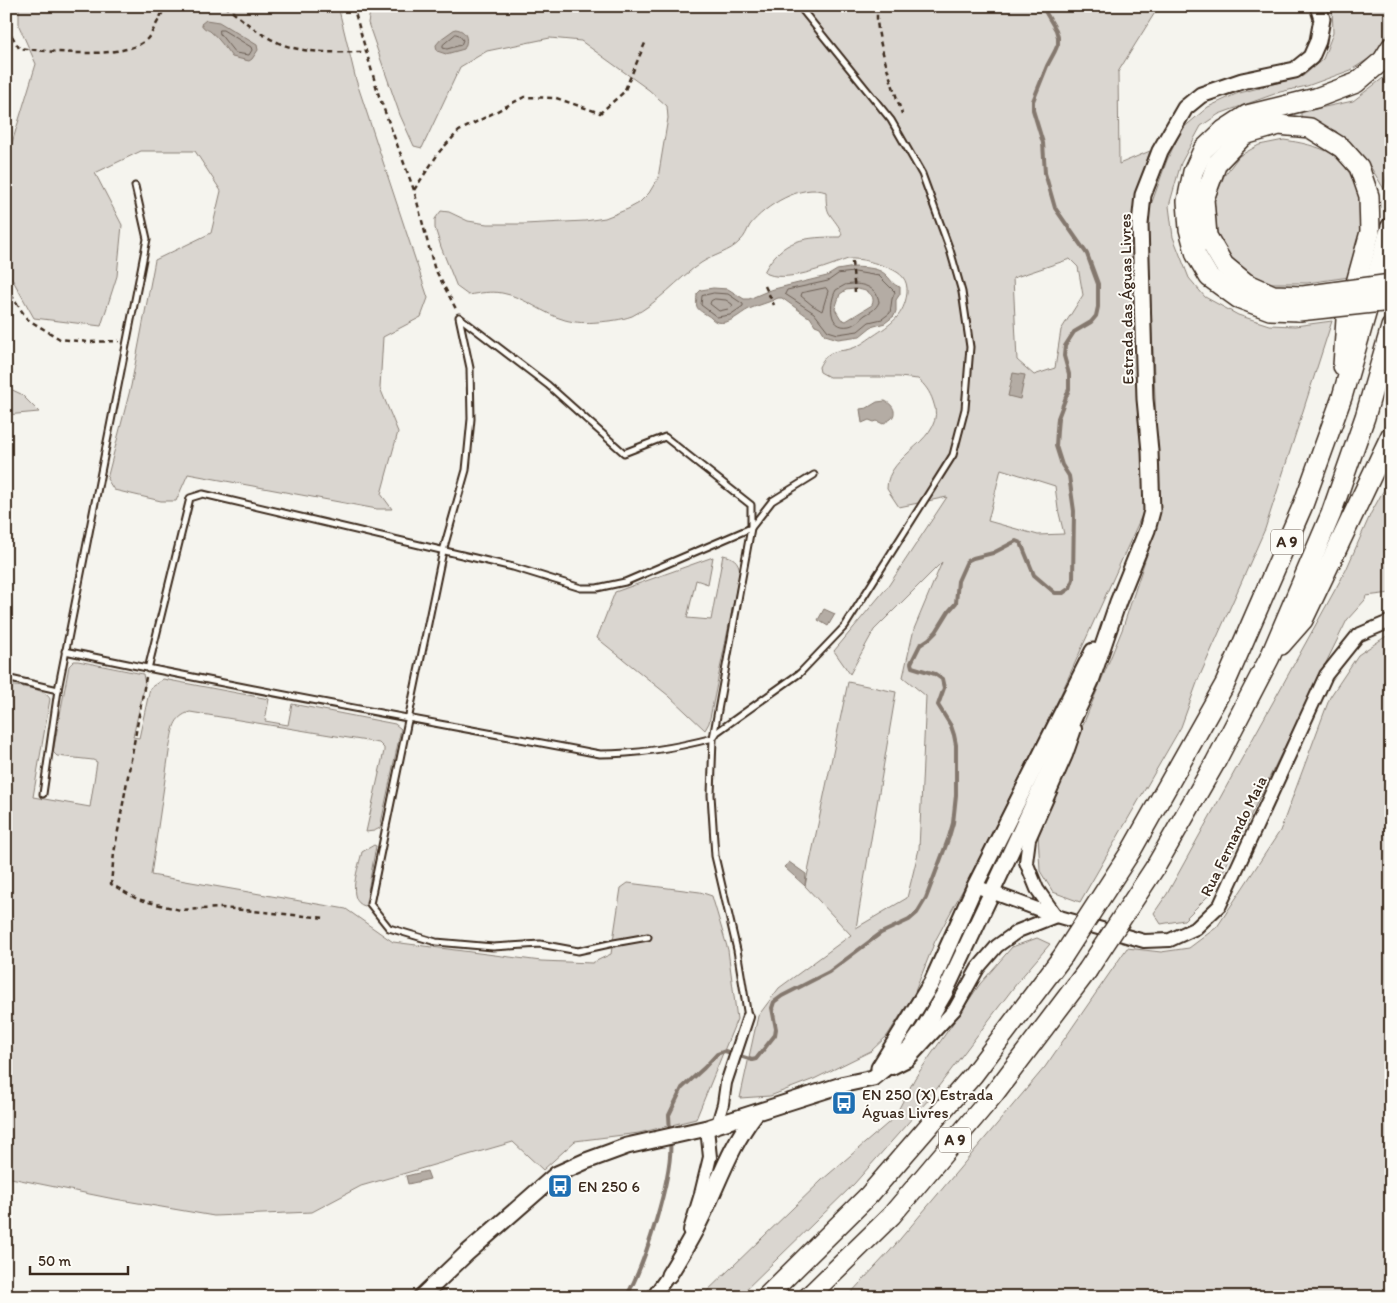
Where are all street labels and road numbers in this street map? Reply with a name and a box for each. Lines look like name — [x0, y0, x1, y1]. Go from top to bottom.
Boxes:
street label: Estrada das Águas Livres — [1116, 213, 1137, 385]
road number: A 9 — [1271, 530, 1303, 554]
street label: Rua Fernando Maia — [1196, 773, 1271, 900]
road number: A 9 — [939, 1128, 971, 1152]

